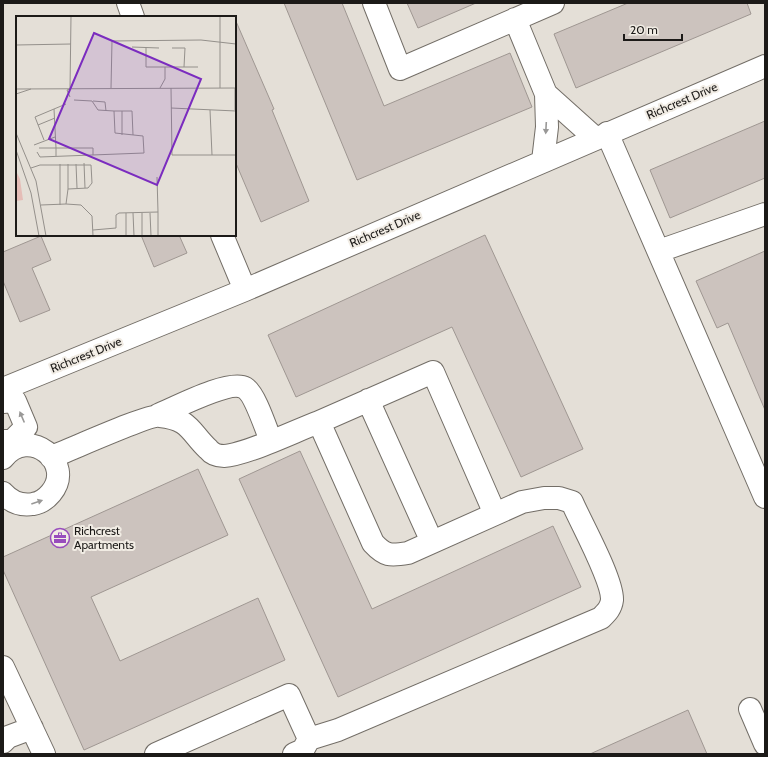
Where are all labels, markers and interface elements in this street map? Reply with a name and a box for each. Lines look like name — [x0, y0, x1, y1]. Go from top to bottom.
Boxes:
inset map — [16, 16, 236, 236]
scale bar — [624, 16, 682, 42]
text: 20 m — [630, 22, 658, 37]
street label: Richcrest Drive — [644, 79, 719, 122]
one-way arrow — [543, 122, 549, 135]
street label: Richcrest Drive — [347, 207, 422, 250]
street label: Richcrest Drive — [48, 333, 124, 376]
one-way arrow — [19, 412, 25, 423]
one-way arrow — [32, 499, 44, 505]
place label: Richcrest Apartments — [74, 523, 134, 552]
office icon: Richcrest Apartments — [49, 527, 71, 549]

